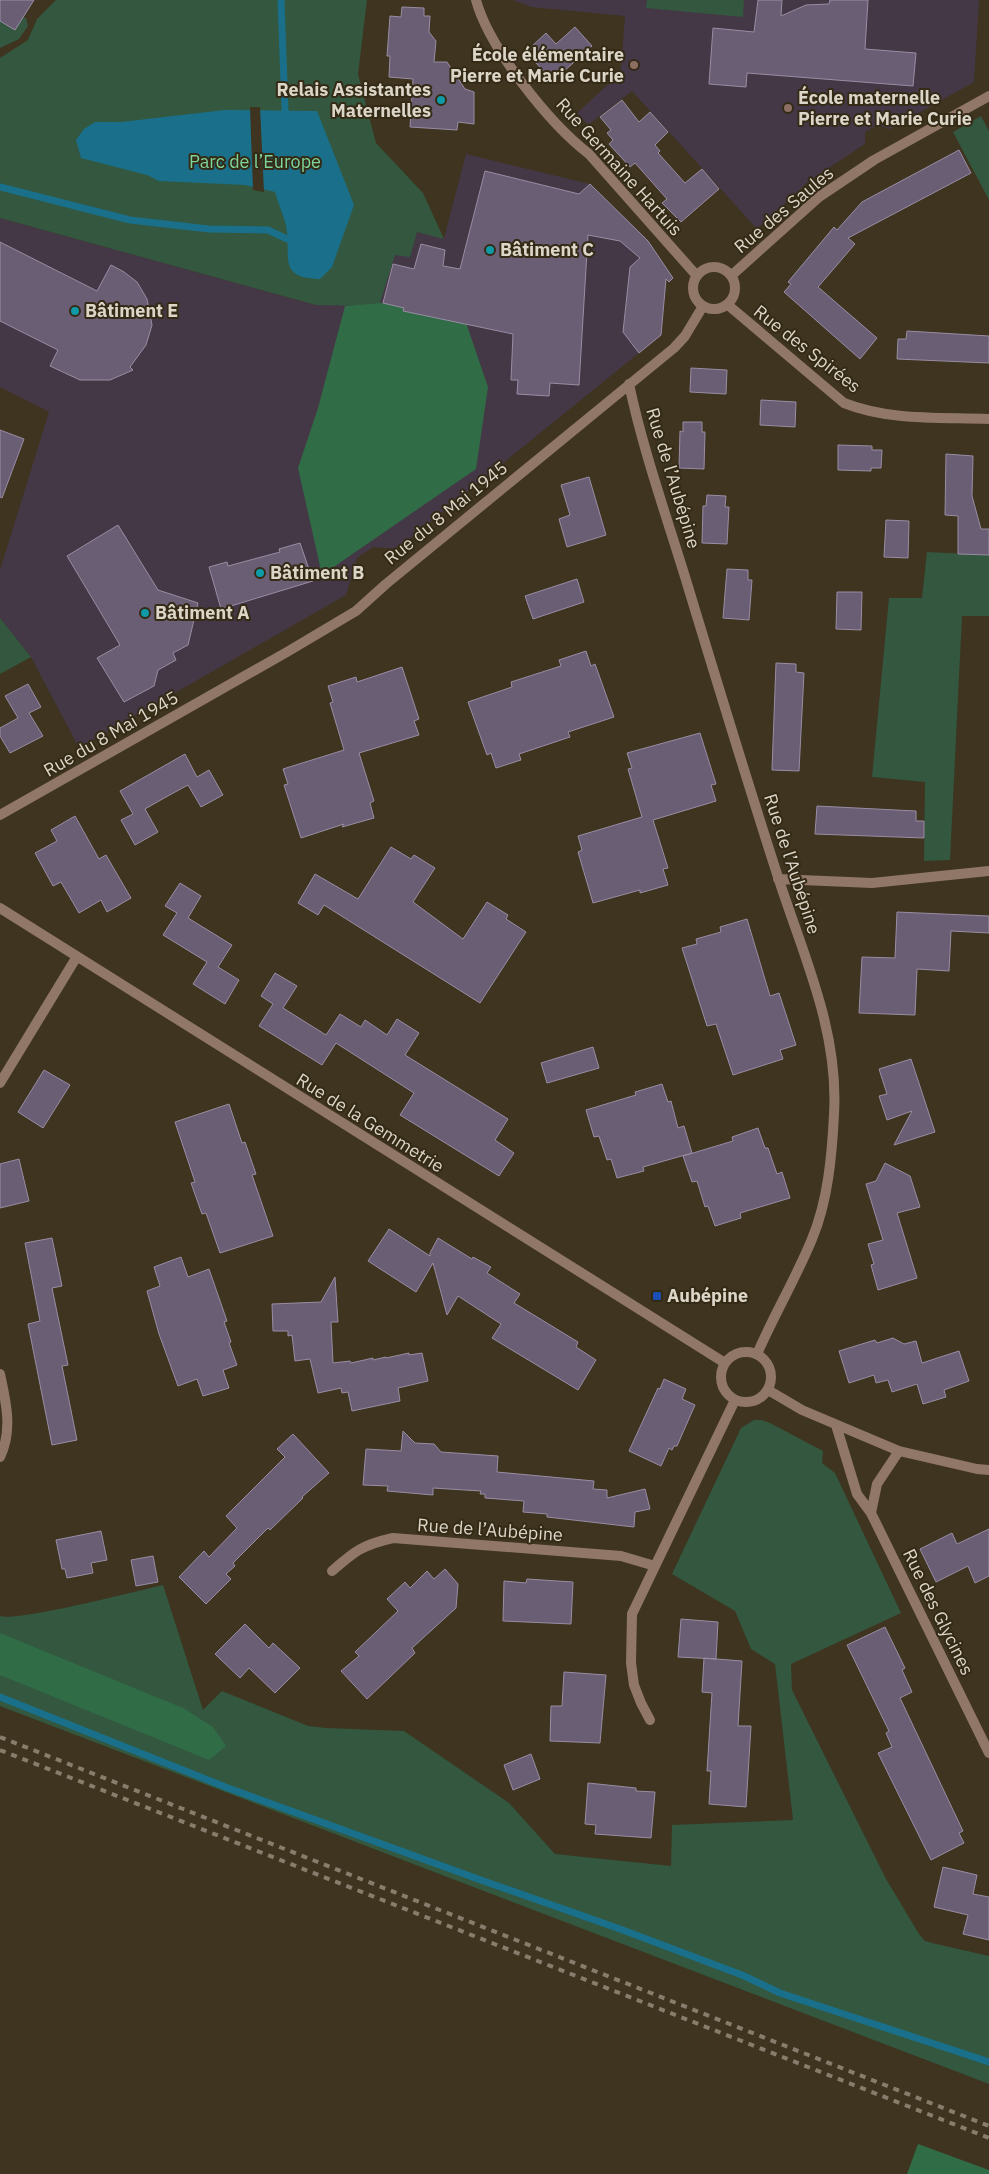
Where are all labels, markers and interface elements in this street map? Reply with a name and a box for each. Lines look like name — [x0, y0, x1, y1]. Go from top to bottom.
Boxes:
place label: École élémentaire Pierre et Marie Curie — [450, 42, 624, 87]
marker: École élémentaire Pierre et Marie Curie — [628, 59, 640, 71]
place label: Relais Assistantes Maternelles — [277, 78, 431, 122]
place label: École maternelle Pierre et Marie Curie — [798, 85, 972, 130]
street label: Rue Germaine Hartuis — [551, 93, 687, 240]
marker: Relais Assistantes Maternelles — [435, 94, 447, 106]
marker: École maternelle Pierre et Marie Curie — [782, 102, 794, 114]
park label: Parc de l’Europe — [189, 150, 321, 173]
street label: Rue des Saules — [729, 161, 838, 258]
place label: Bâtiment C — [500, 238, 594, 261]
marker: Bâtiment C — [484, 244, 496, 256]
place label: Bâtiment E — [85, 299, 178, 322]
street label: Rue des Spirées — [749, 300, 865, 398]
marker: Bâtiment E — [69, 305, 81, 317]
street label: Rue de l’Aubépine — [641, 405, 706, 551]
street label: Rue du 8 Mai 1945 — [379, 456, 512, 569]
place label: Bâtiment B — [270, 561, 364, 584]
marker: Bâtiment B — [254, 567, 266, 579]
place label: Bâtiment A — [155, 601, 250, 624]
marker: Bâtiment A — [139, 607, 151, 619]
street label: Rue du 8 Mai 1945 — [39, 686, 182, 782]
street label: Rue de l’Aubépine — [759, 791, 826, 937]
street label: Rue de la Gemmetrie — [292, 1068, 449, 1177]
place label: Aubépine — [667, 1284, 748, 1307]
marker: Aubépine — [651, 1290, 663, 1302]
street label: Rue de l’Aubépine — [416, 1513, 564, 1546]
street label: Rue des Glycines — [898, 1545, 979, 1679]

